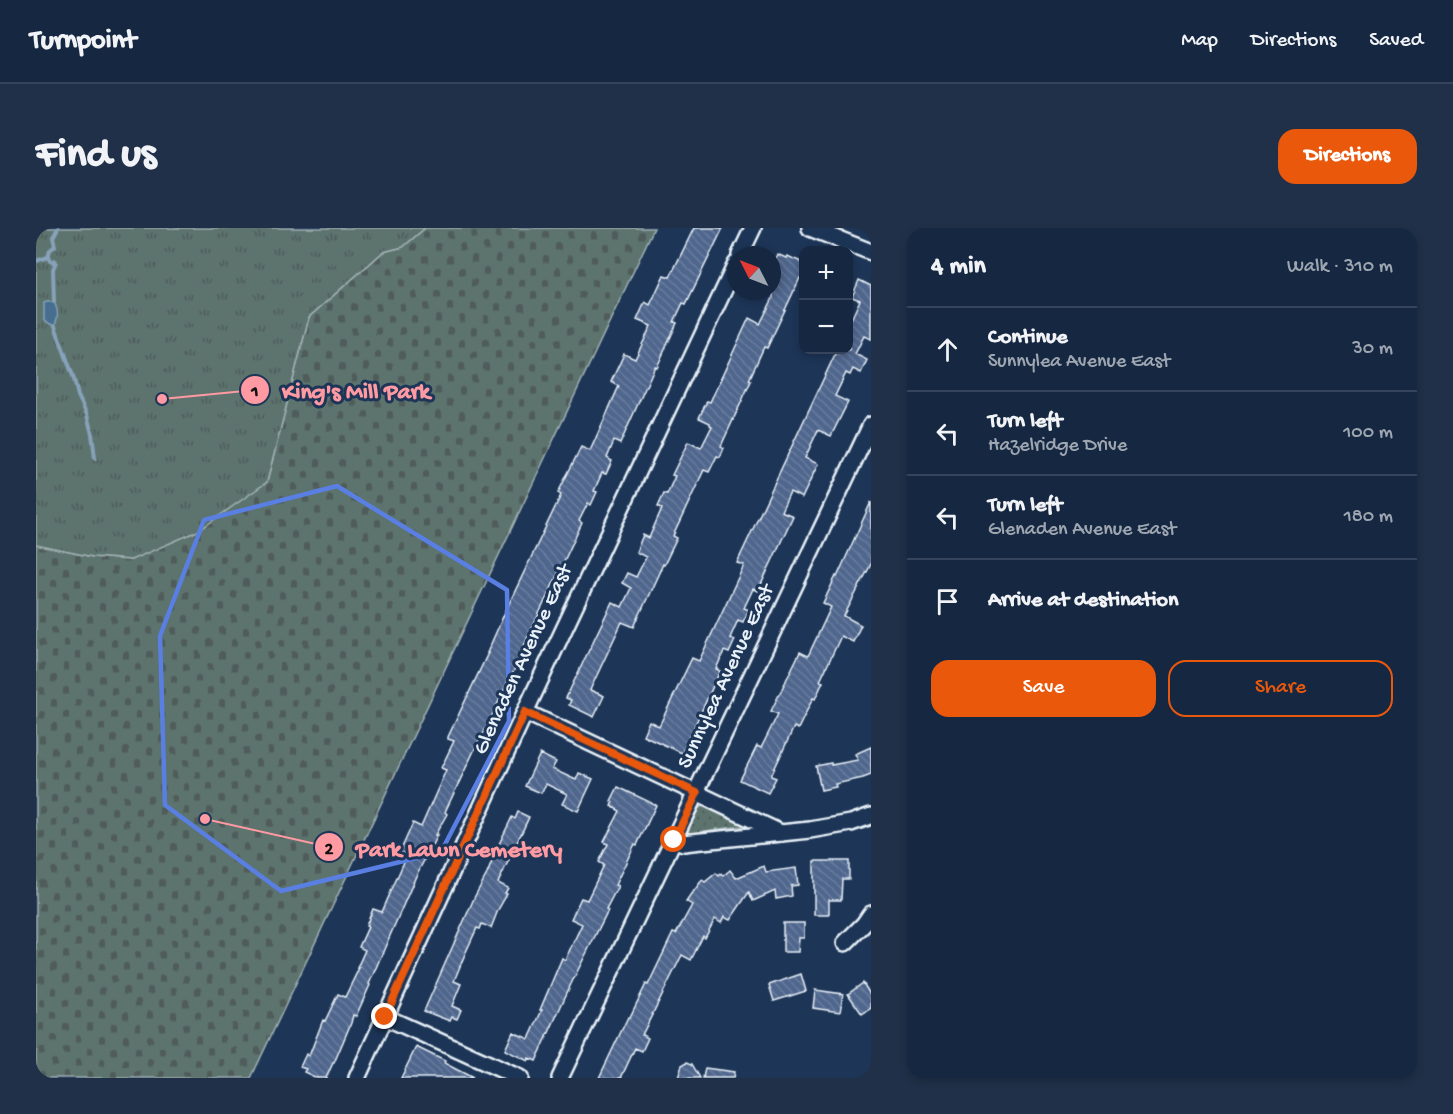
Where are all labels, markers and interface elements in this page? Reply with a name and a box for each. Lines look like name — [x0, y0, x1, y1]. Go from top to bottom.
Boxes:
text: Turnpoint — [30, 25, 136, 58]
text: Map — [1181, 29, 1218, 54]
text: Directions — [1251, 29, 1336, 54]
text: Saved — [1369, 29, 1423, 54]
button: Directions — [1278, 129, 1417, 184]
text: Find us — [36, 132, 156, 181]
north arrow — [727, 246, 781, 300]
map controls — [799, 246, 853, 354]
button: + — [799, 246, 853, 300]
text: 4 min — [931, 252, 986, 283]
text: Walk · 310 m — [1287, 256, 1393, 279]
button: − — [799, 300, 853, 354]
text: Continue — [988, 325, 1068, 351]
icon: ahead — [931, 333, 964, 366]
text: 30 m — [1352, 338, 1393, 361]
text: Sunnylea Avenue East — [988, 351, 1170, 374]
callout: King's Mill Park — [240, 369, 442, 411]
text: King's Mill Park — [281, 379, 433, 408]
text: 1 — [250, 382, 259, 403]
text: Turn left — [988, 409, 1062, 435]
icon: left — [931, 417, 964, 450]
text: 100 m — [1343, 422, 1393, 445]
text: Hazelridge Drive — [988, 435, 1127, 458]
text: Turn left — [988, 493, 1062, 519]
icon: left — [931, 501, 964, 534]
text: 180 m — [1344, 506, 1393, 529]
text: Glenaden Avenue East — [988, 519, 1176, 542]
street label: Glenaden Avenue East — [468, 559, 580, 759]
street label: Sunnylea Avenue East — [673, 579, 782, 773]
icon: arrive — [931, 585, 964, 618]
text: Arrive at destination — [988, 588, 1178, 614]
button: Save — [931, 660, 1156, 717]
button: Share — [1168, 660, 1393, 717]
callout: Park Lawn Cemetery — [314, 826, 574, 868]
route start — [660, 826, 686, 852]
text: Park Lawn Cemetery — [354, 837, 562, 866]
text: 2 — [325, 840, 334, 861]
route end — [371, 1003, 397, 1029]

